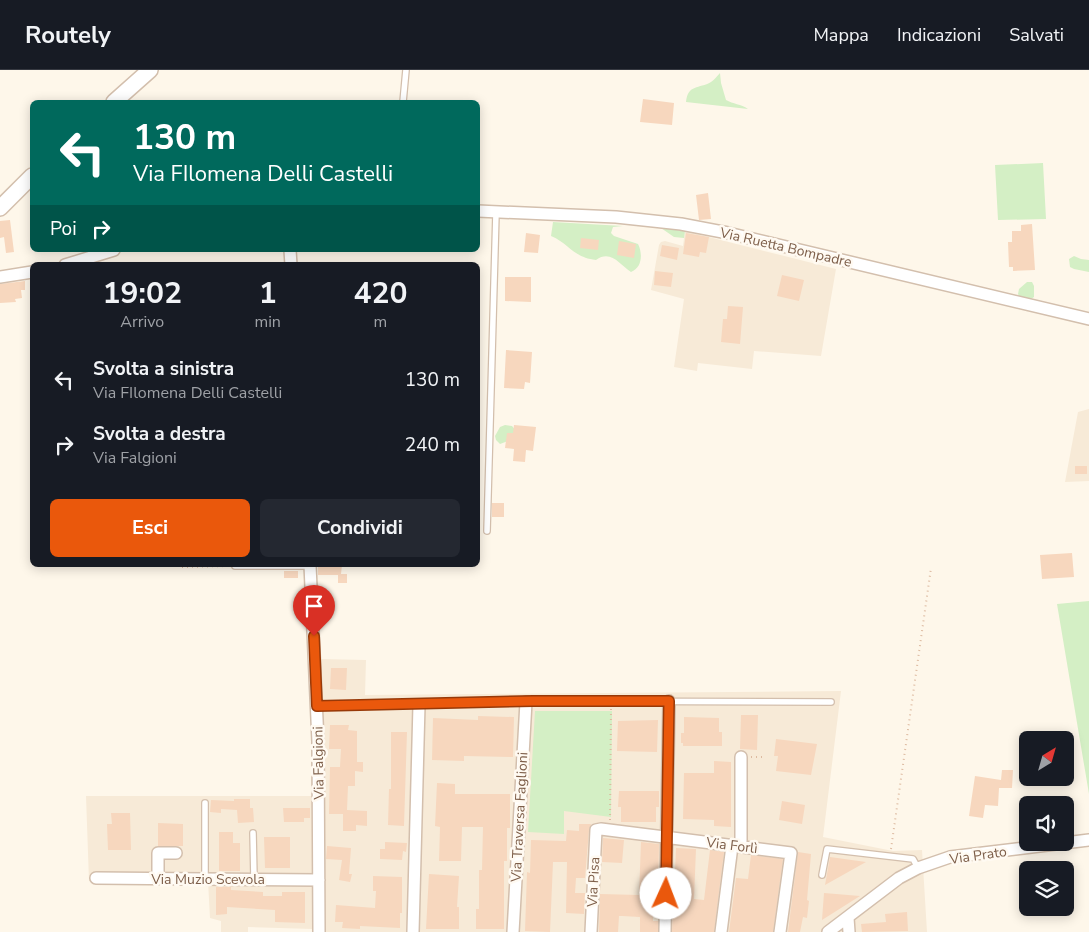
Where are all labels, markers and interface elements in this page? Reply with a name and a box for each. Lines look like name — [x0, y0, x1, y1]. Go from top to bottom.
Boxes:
text: Routely — [25, 19, 111, 51]
text: Mappa — [813, 23, 869, 47]
text: Indicazioni — [897, 23, 981, 47]
text: Salvati — [1009, 23, 1064, 47]
text: 130 m — [133, 114, 236, 161]
icon: left — [50, 120, 115, 185]
text: Via FIlomena Delli Castelli — [133, 159, 393, 189]
icon: right — [87, 215, 115, 243]
text: Poi — [50, 216, 77, 242]
street label: Via Ruetta Bompadre — [717, 223, 854, 272]
text: 19:02 — [103, 273, 182, 314]
text: 1 — [259, 273, 277, 314]
text: 420 — [353, 273, 407, 314]
text: Arrivo — [120, 311, 164, 333]
text: min — [254, 311, 281, 333]
text: m — [374, 311, 387, 333]
text: Svolta a sinistra — [93, 356, 234, 382]
icon: left — [50, 366, 78, 394]
text: 130 m — [405, 367, 460, 393]
text: Via FIlomena Delli Castelli — [93, 382, 282, 404]
text: Svolta a destra — [93, 421, 226, 447]
icon: right — [50, 431, 78, 459]
text: 240 m — [405, 432, 460, 458]
text: Via Falgioni — [93, 447, 177, 469]
button: Esci — [50, 499, 250, 557]
button: Condividi — [260, 499, 460, 557]
pin — [293, 585, 335, 636]
icon: arrive — [300, 592, 328, 620]
street label: Via Falgioni — [308, 726, 329, 801]
north arrow — [1019, 731, 1074, 786]
map controls — [1019, 731, 1074, 916]
street label: Via Traversa Faglioni — [507, 752, 532, 884]
button: sound — [1019, 796, 1074, 851]
street label: Via Forlì — [704, 833, 759, 858]
street label: Via Prato — [947, 842, 1008, 869]
street label: Via Pisa — [583, 856, 604, 909]
button: layers — [1019, 861, 1074, 916]
position arrow — [639, 867, 691, 919]
street label: Via Muzio Scevola — [150, 870, 265, 889]

